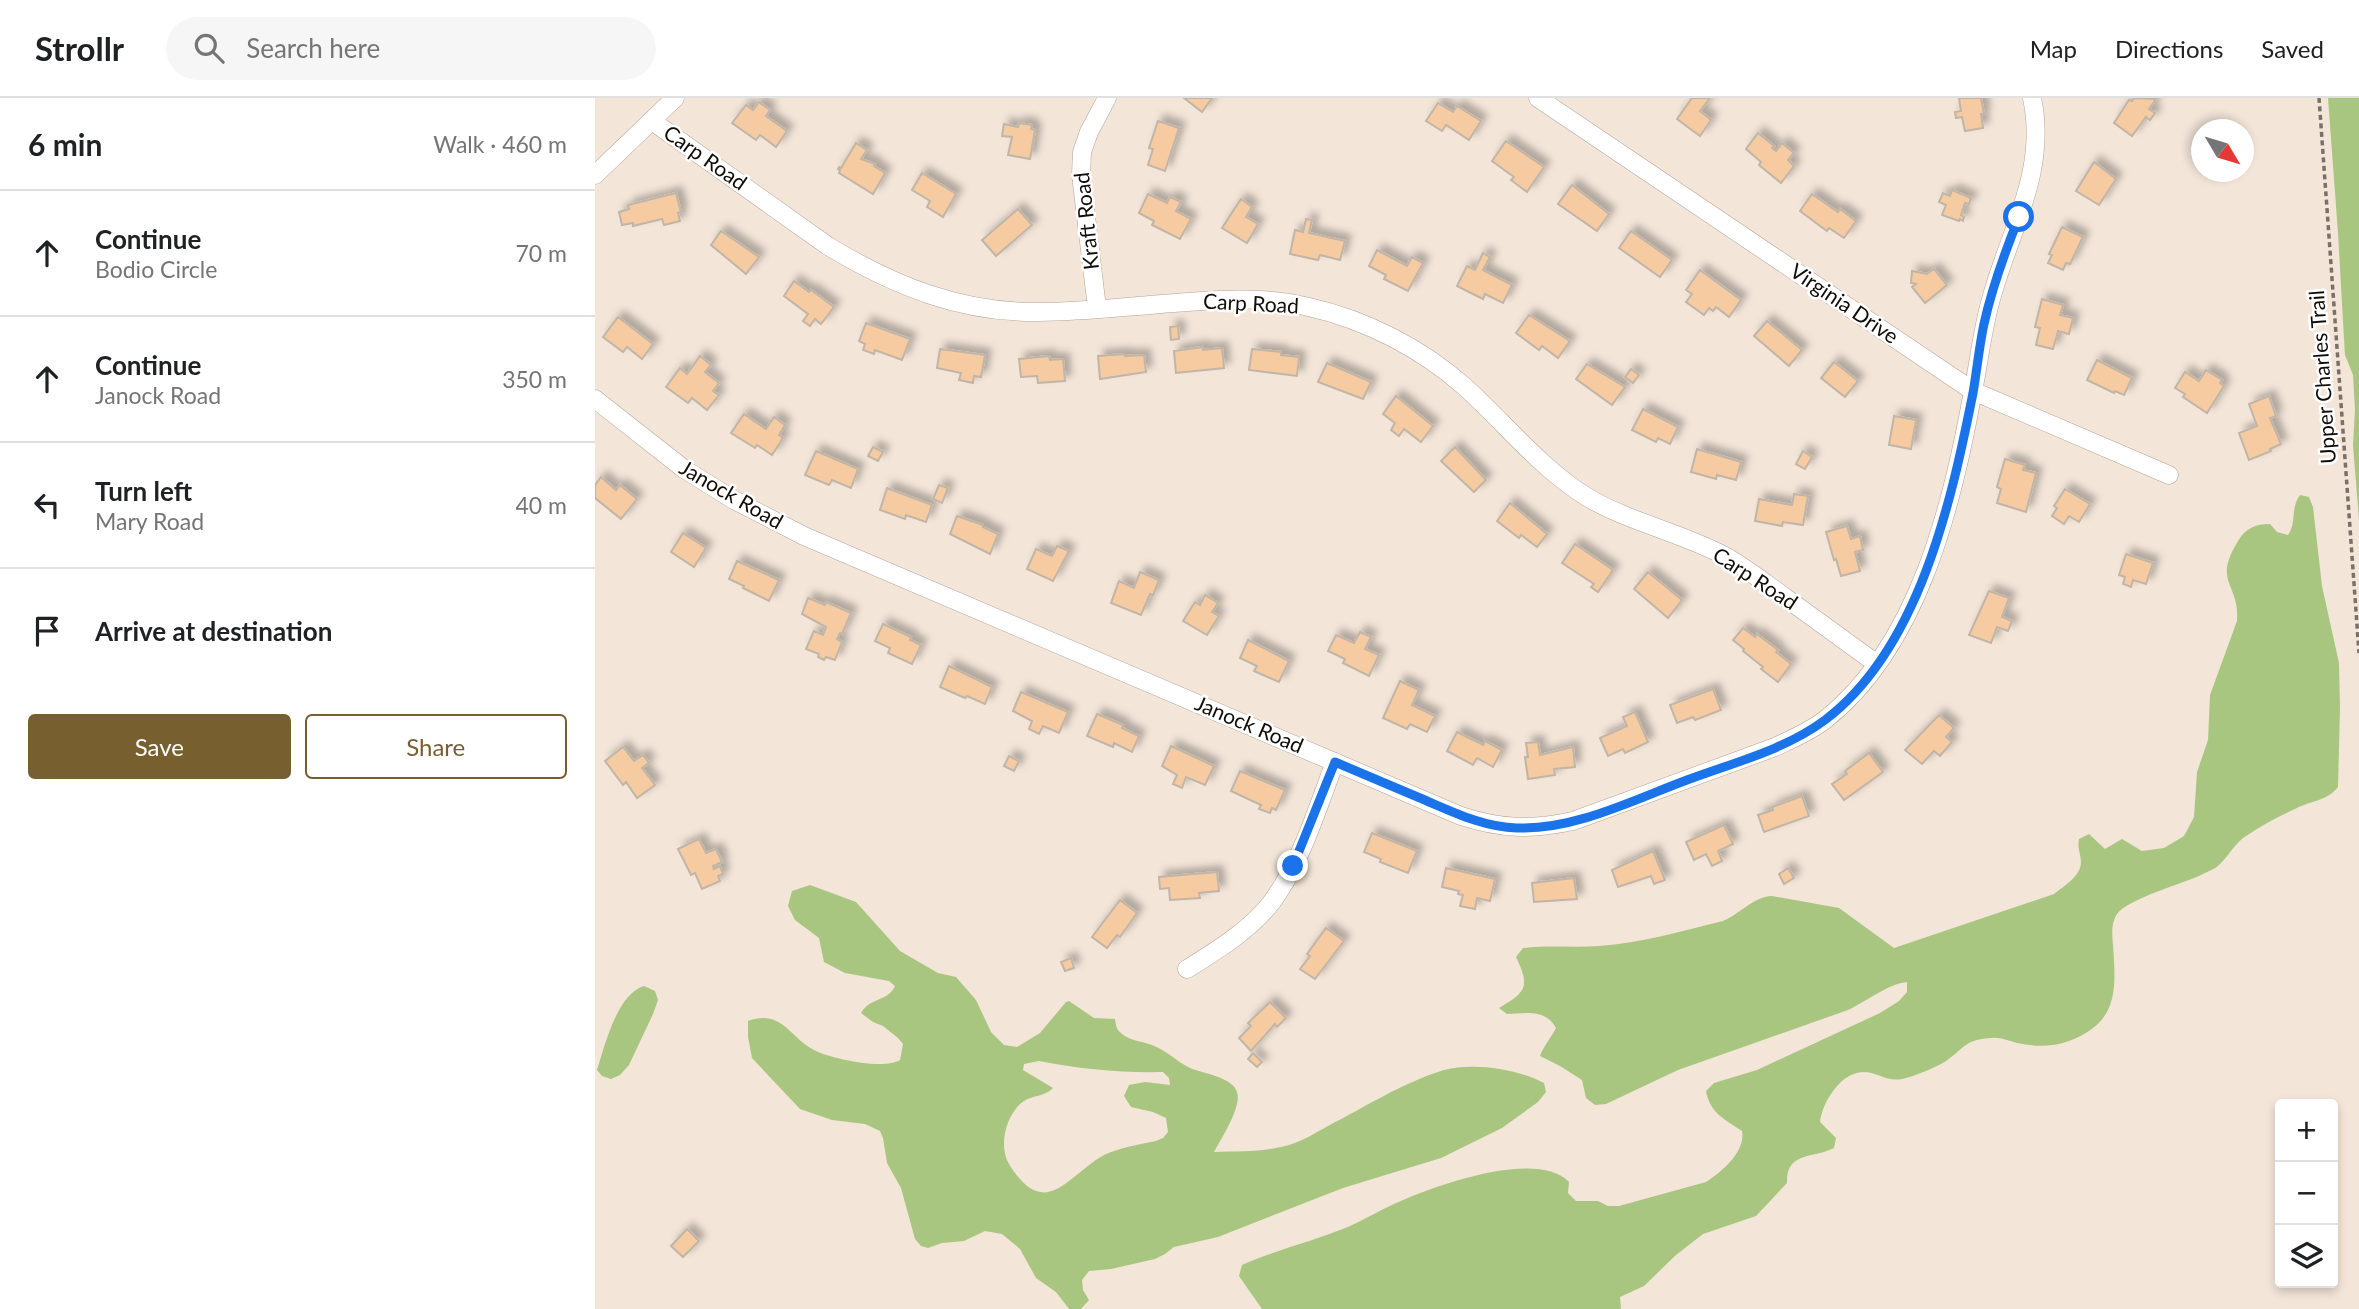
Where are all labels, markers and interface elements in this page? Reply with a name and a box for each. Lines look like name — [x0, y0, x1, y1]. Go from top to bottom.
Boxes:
search box — [166, 17, 656, 80]
text: Strollr — [35, 28, 124, 68]
icon: search — [190, 29, 228, 67]
text: Search here — [246, 32, 380, 64]
text: Map — [2030, 34, 2077, 63]
text: Directions — [2115, 34, 2223, 63]
text: Saved — [2261, 34, 2324, 63]
street label: Carp Road — [659, 119, 752, 194]
north arrow — [2191, 119, 2254, 182]
text: 6 min — [28, 126, 102, 162]
text: Walk · 460 m — [433, 130, 567, 158]
street label: Kraft Road — [1068, 171, 1103, 271]
route start — [2003, 201, 2034, 232]
text: Continue — [95, 223, 201, 255]
icon: ahead — [28, 234, 66, 272]
text: 70 m — [516, 239, 567, 267]
text: Bodio Circle — [95, 255, 217, 283]
street label: Virginia Drive — [1786, 257, 1904, 348]
street label: Carp Road — [1203, 288, 1300, 317]
street label: Upper Charles Trail — [2303, 289, 2340, 465]
text: Continue — [95, 349, 201, 381]
icon: ahead — [28, 360, 66, 398]
text: 350 m — [502, 365, 567, 393]
text: Janock Road — [95, 381, 221, 409]
street label: Janock Road — [676, 454, 788, 533]
text: Turn left — [95, 475, 192, 507]
icon: left — [28, 486, 66, 524]
text: 40 m — [516, 491, 567, 519]
text: Mary Road — [95, 507, 204, 535]
street label: Carp Road — [1709, 541, 1803, 614]
icon: arrive — [28, 612, 66, 650]
text: Arrive at destination — [95, 615, 332, 647]
street label: Janock Road — [1192, 690, 1307, 758]
button: Save — [28, 714, 291, 779]
button: Share — [305, 714, 567, 779]
route end — [1277, 850, 1308, 881]
map controls — [2275, 1099, 2338, 1288]
button: + — [2275, 1099, 2338, 1162]
button: − — [2275, 1162, 2338, 1225]
button: layers — [2275, 1225, 2338, 1288]

